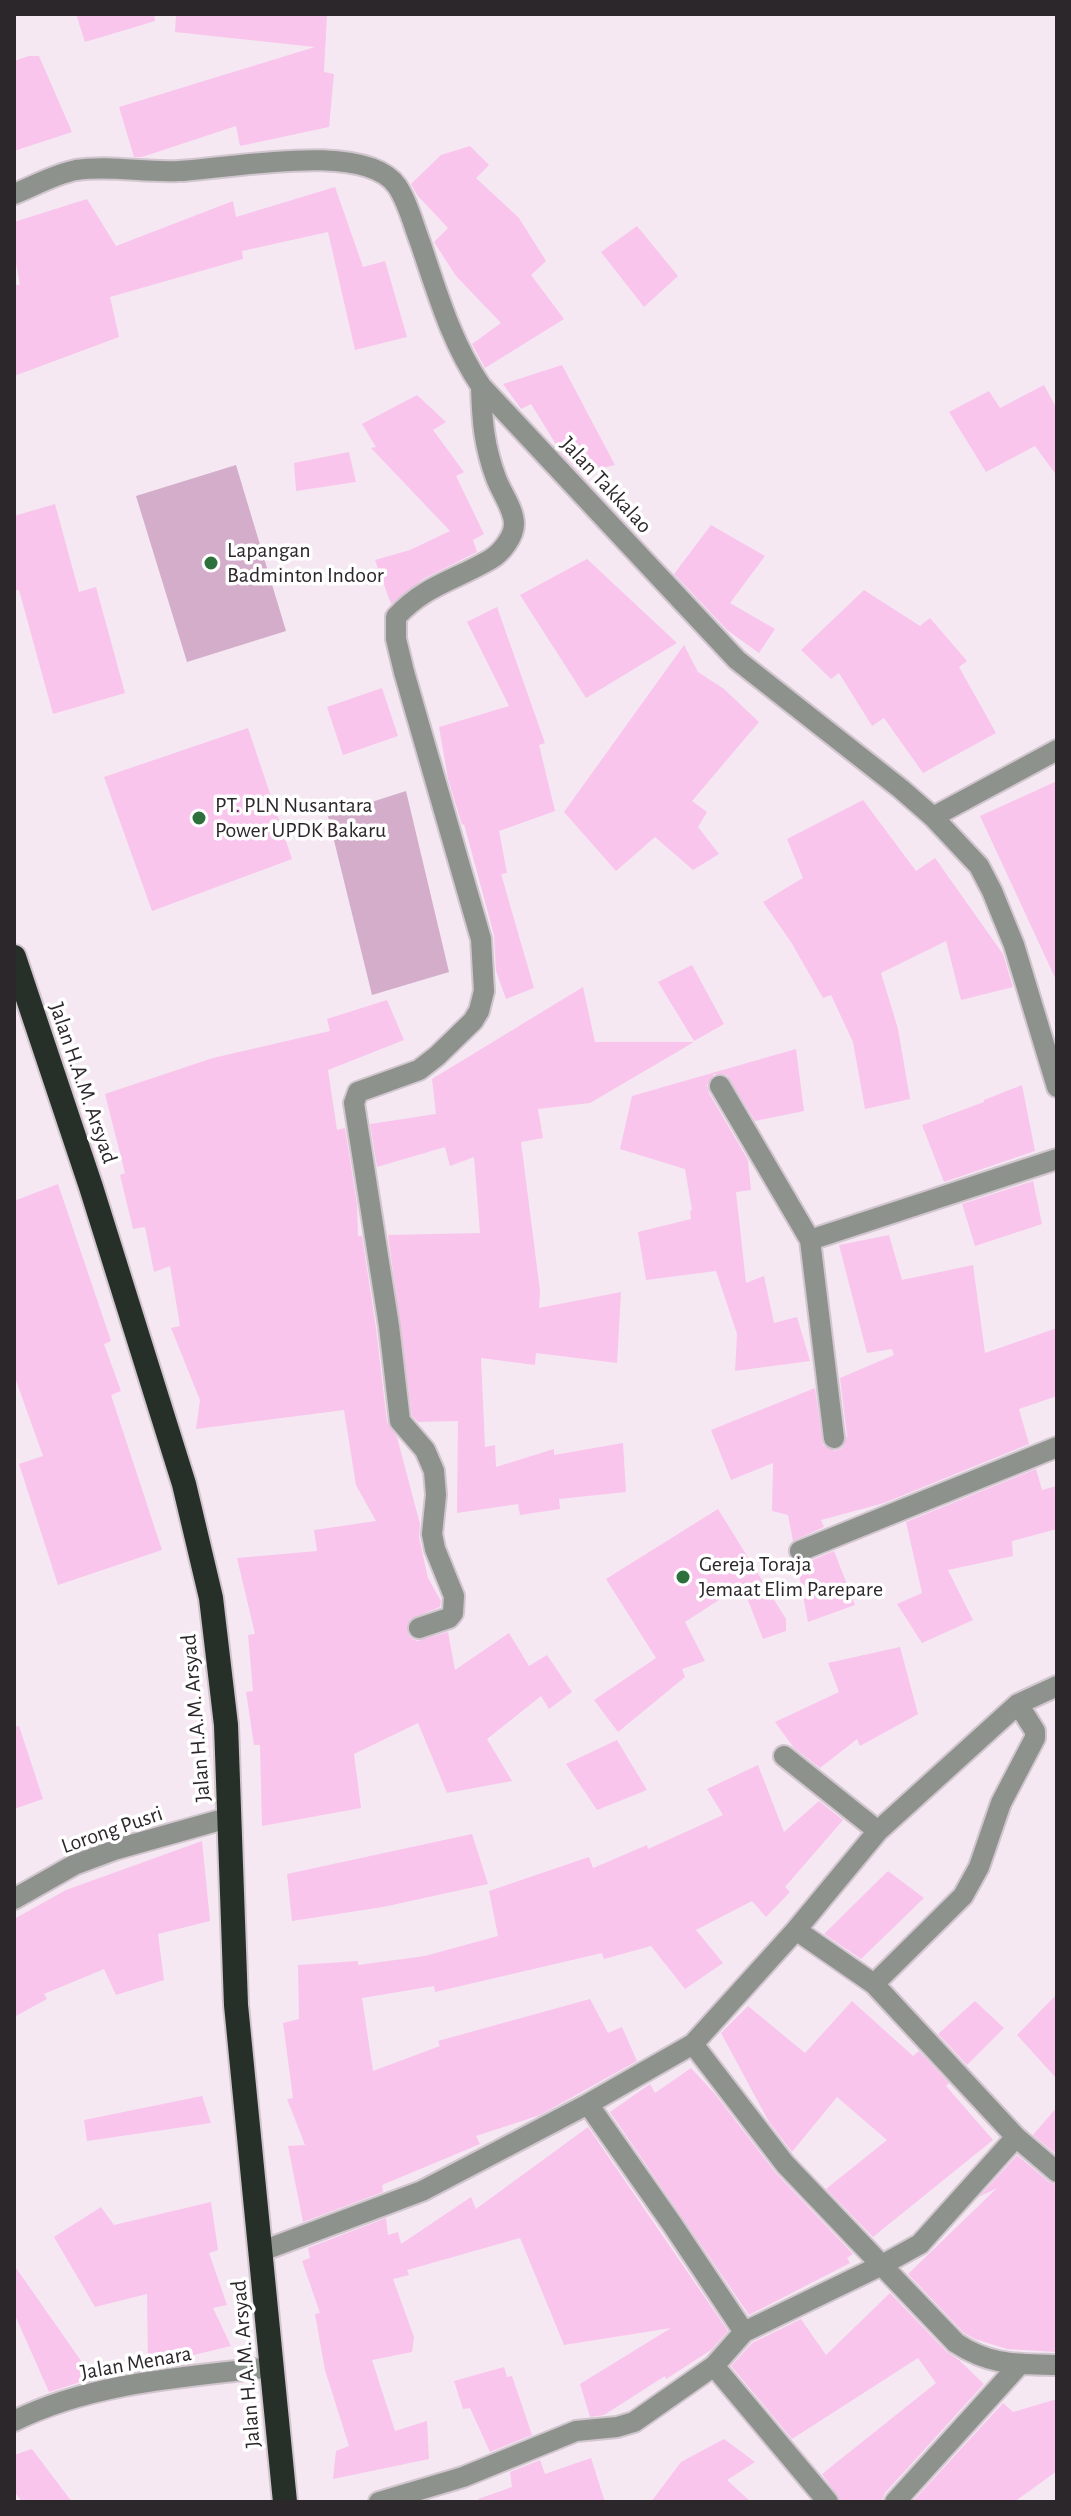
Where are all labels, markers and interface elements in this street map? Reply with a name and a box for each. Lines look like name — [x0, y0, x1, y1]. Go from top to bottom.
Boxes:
street label: Jalan Takkalao — [555, 431, 657, 539]
place label: Lapangan Badminton Indoor — [227, 537, 384, 588]
marker: Lapangan Badminton Indoor — [202, 554, 220, 572]
place label: PT. PLN Nusantara Power UPDK Bakaru — [215, 792, 386, 844]
marker: PT. PLN Nusantara Power UPDK Bakaru — [190, 809, 208, 827]
street label: Jalan H.A.M. Arsyad — [43, 999, 123, 1167]
place label: Gereja Toraja Jemaat Elim Parepare — [699, 1551, 883, 1602]
marker: Gereja Toraja Jemaat Elim Parepare — [674, 1568, 692, 1586]
street label: Jalan H.A.M. Arsyad — [176, 1633, 216, 1803]
street label: Lorong Pusri — [58, 1800, 166, 1860]
street label: Jalan H.A.M. Arsyad — [226, 2279, 266, 2449]
street label: Jalan Menara — [78, 2340, 194, 2386]

